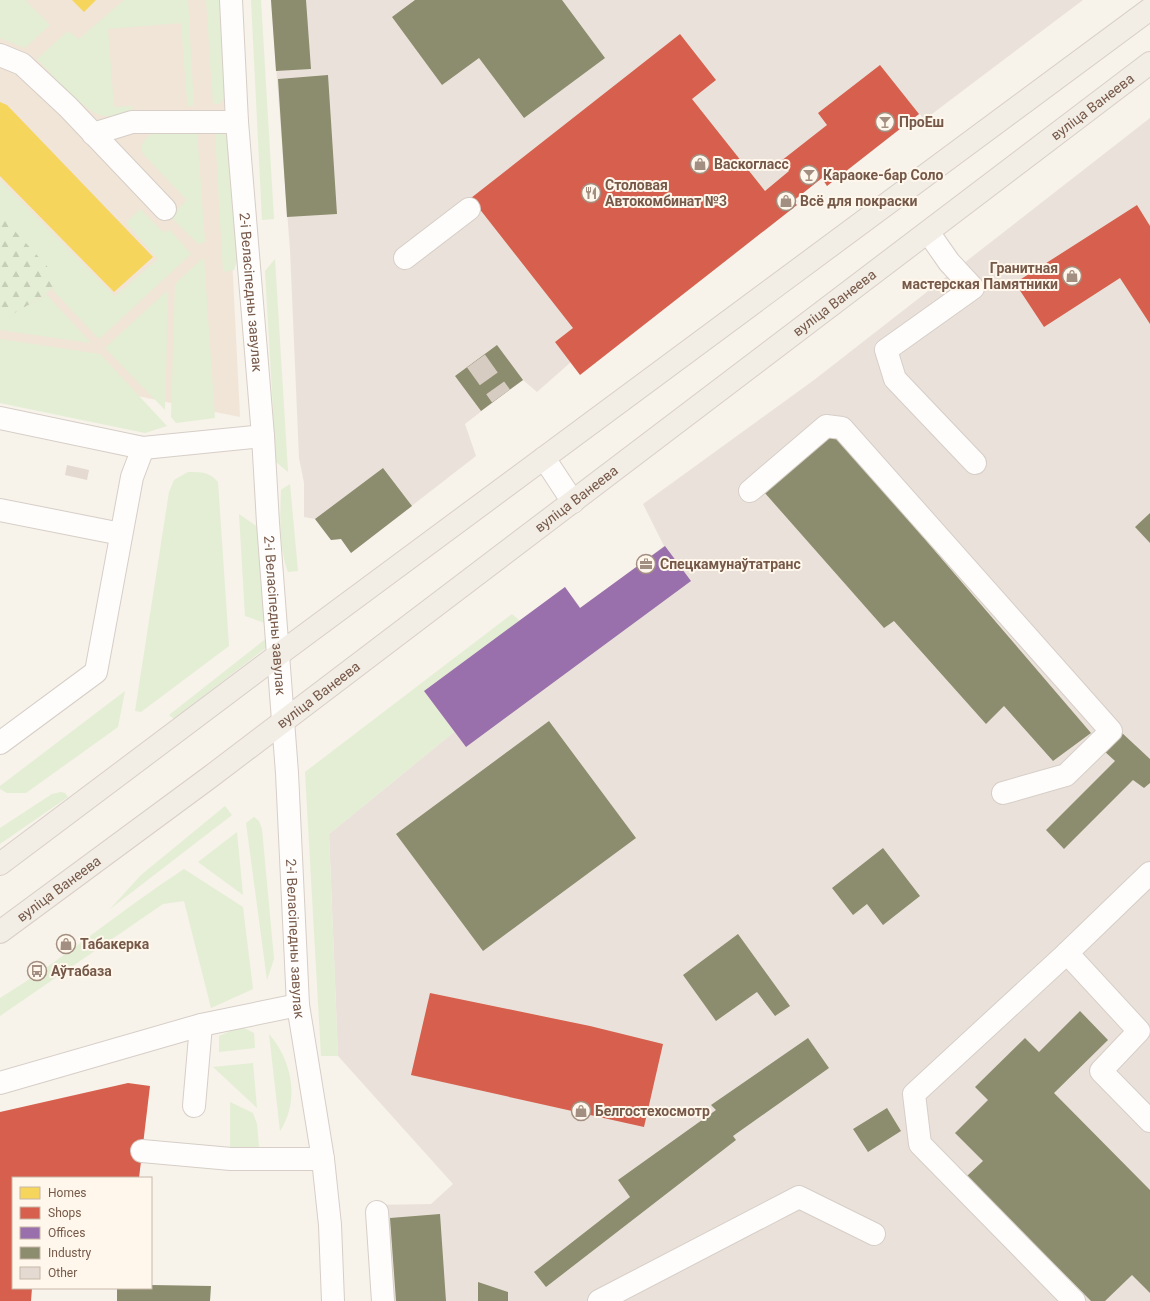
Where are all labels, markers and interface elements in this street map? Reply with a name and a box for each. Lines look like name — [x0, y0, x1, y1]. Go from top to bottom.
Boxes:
street label: вуліца Ванеева — [1048, 70, 1137, 143]
bar icon: ПроЕш — [874, 111, 896, 133]
place label: ПроЕш — [899, 114, 944, 130]
shop icon: Васкогласс — [689, 153, 711, 175]
place label: Васкогласс — [714, 156, 789, 172]
bar icon: Караоке-бар Соло — [798, 164, 820, 186]
place label: Караоке-бар Соло — [823, 167, 943, 183]
place label: Столовая Автокомбинат №3 — [605, 177, 727, 209]
restaurant icon: Столовая Автокомбинат №3 — [580, 182, 602, 204]
shop icon: Всё для покраски — [775, 190, 797, 212]
place label: Всё для покраски — [800, 193, 918, 209]
street label: 2-і Веласіпедны завулак — [237, 212, 266, 373]
place label: Гранитная мастерская Памятники — [902, 260, 1058, 292]
shop icon: Гранитная мастерская Памятники — [1061, 265, 1083, 287]
street label: вуліца Ванеева — [790, 266, 879, 339]
street label: вуліца Ванеева — [532, 462, 621, 535]
street label: 2-і Веласіпедны завулак — [261, 535, 289, 696]
office icon: Спецкамунаўтатранс — [635, 553, 657, 575]
place label: Спецкамунаўтатранс — [660, 556, 801, 572]
street label: вуліца Ванеева — [274, 658, 363, 731]
street label: вуліца Ванеева — [14, 852, 104, 925]
street label: 2-і Веласіпедны завулак — [283, 858, 308, 1020]
shop icon: Табакерка — [55, 933, 77, 955]
place label: Табакерка — [80, 936, 150, 952]
bus stop icon: Аўтабаза — [26, 960, 48, 982]
place label: Аўтабаза — [51, 963, 112, 979]
shop icon: Белгостехосмотр — [570, 1100, 592, 1122]
place label: Белгостехосмотр — [595, 1103, 710, 1119]
legend — [12, 1177, 152, 1289]
text: Homes — [48, 1186, 86, 1200]
text: Shops — [48, 1206, 82, 1220]
text: Offices — [48, 1226, 85, 1240]
text: Industry — [48, 1246, 92, 1260]
text: Other — [48, 1266, 77, 1280]

